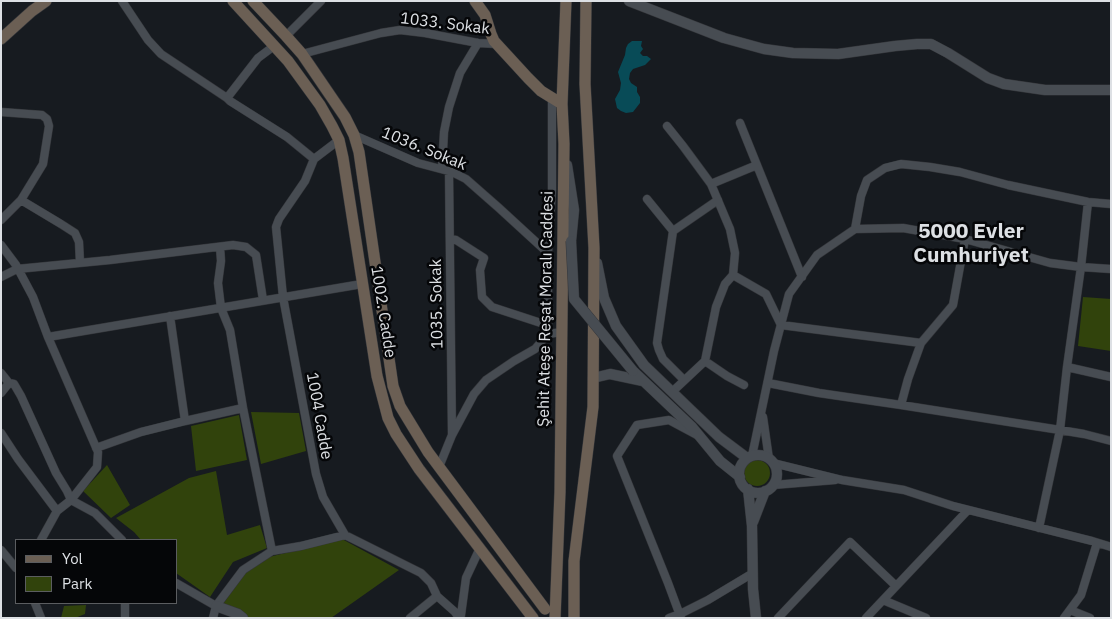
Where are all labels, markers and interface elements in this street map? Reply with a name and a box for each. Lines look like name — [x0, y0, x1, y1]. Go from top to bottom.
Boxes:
street label: 1033. Sokak — [399, 9, 491, 39]
street label: 1036. Sokak — [379, 123, 469, 175]
street label: Şehit Ateşe Reşat Moralı Caddesi — [534, 191, 558, 427]
district label: 5000 Evler Cumhuriyet — [913, 219, 1029, 269]
street label: 1035. Sokak — [427, 259, 447, 349]
street label: 1002. Cadde — [366, 265, 400, 359]
street label: 1004 Cadde — [302, 371, 336, 461]
legend — [15, 539, 178, 604]
text: Yol — [62, 549, 83, 568]
text: Park — [62, 574, 92, 593]

